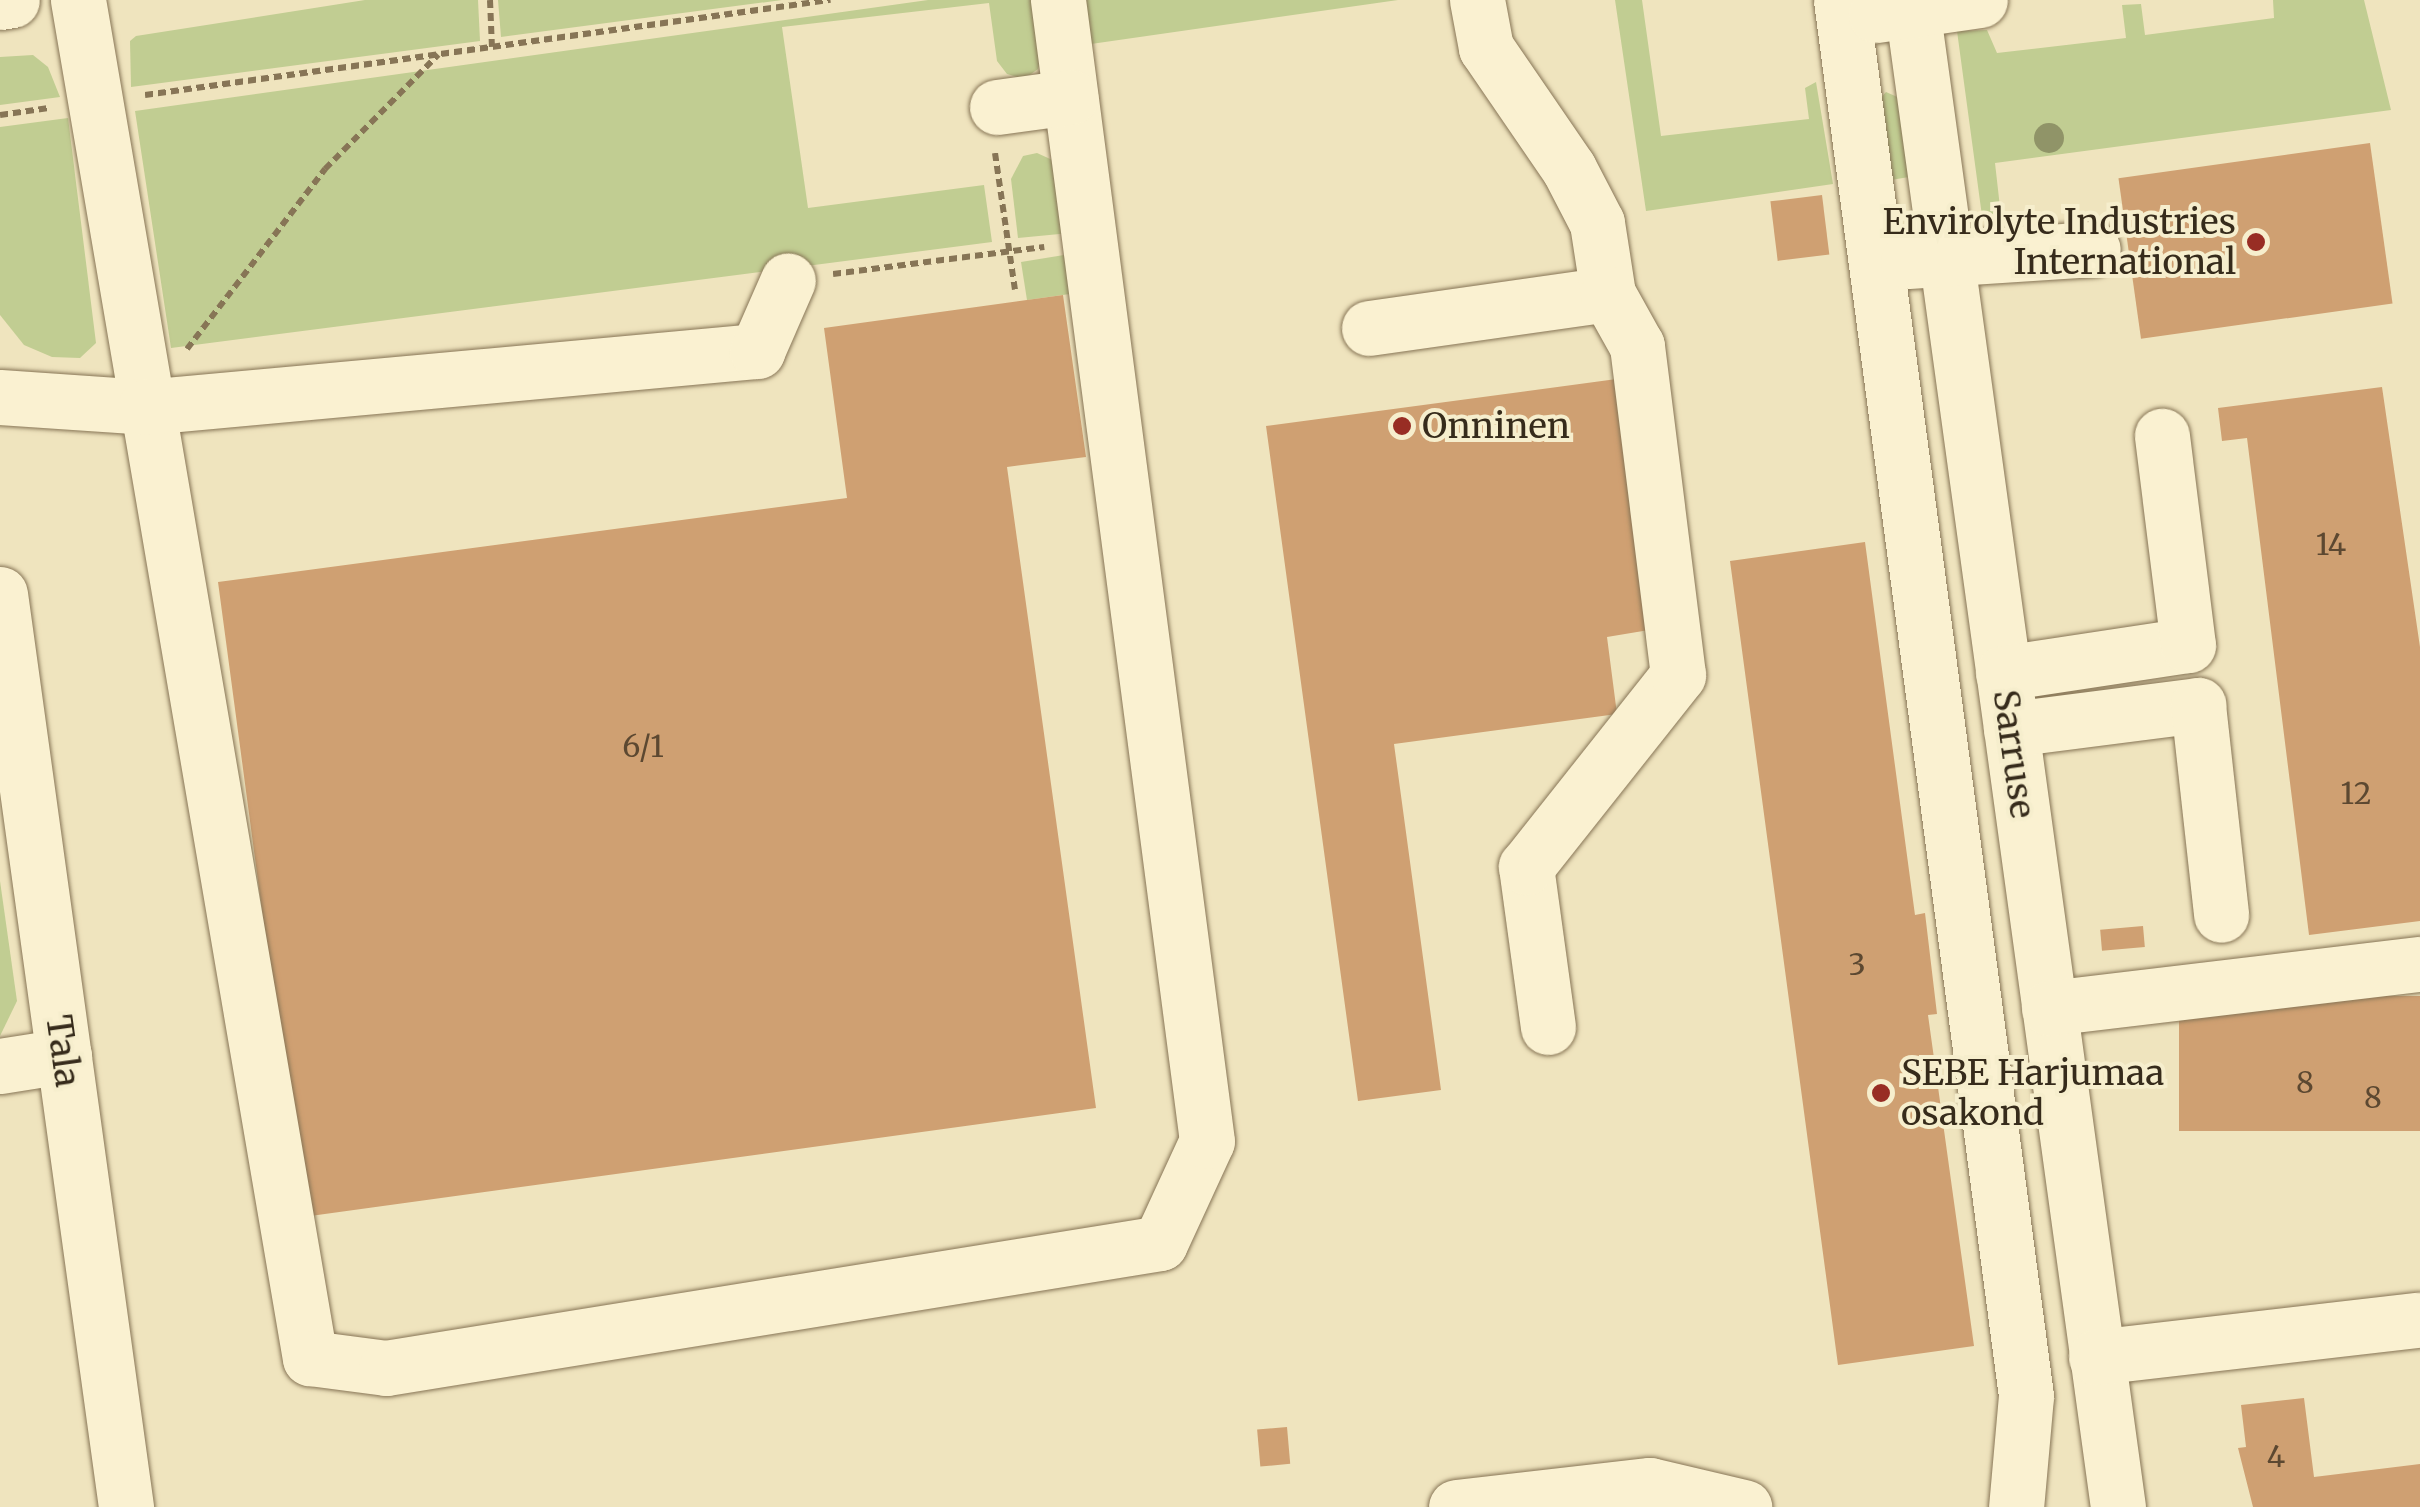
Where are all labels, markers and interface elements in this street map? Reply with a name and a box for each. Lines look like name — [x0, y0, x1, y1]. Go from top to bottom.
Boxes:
place label: Envirolyte Industries International — [1882, 201, 2236, 283]
marker: Envirolyte Industries International — [2245, 231, 2267, 253]
place label: Onninen — [1422, 405, 1570, 447]
marker: Onninen — [1391, 415, 1413, 437]
house number: 14 — [2316, 526, 2346, 562]
street label: Sarruse — [1984, 687, 2044, 821]
house number: 6/1 — [622, 728, 664, 764]
house number: 12 — [2340, 775, 2372, 811]
house number: 3 — [1848, 946, 1866, 982]
street label: Tala — [37, 1012, 89, 1090]
place label: SEBE Harjumaa osakond — [1901, 1052, 2164, 1134]
house number: 8 — [2296, 1064, 2314, 1100]
house number: 8 — [2364, 1079, 2382, 1115]
marker: SEBE Harjumaa osakond — [1870, 1082, 1892, 1104]
house number: 4 — [2267, 1438, 2285, 1474]

